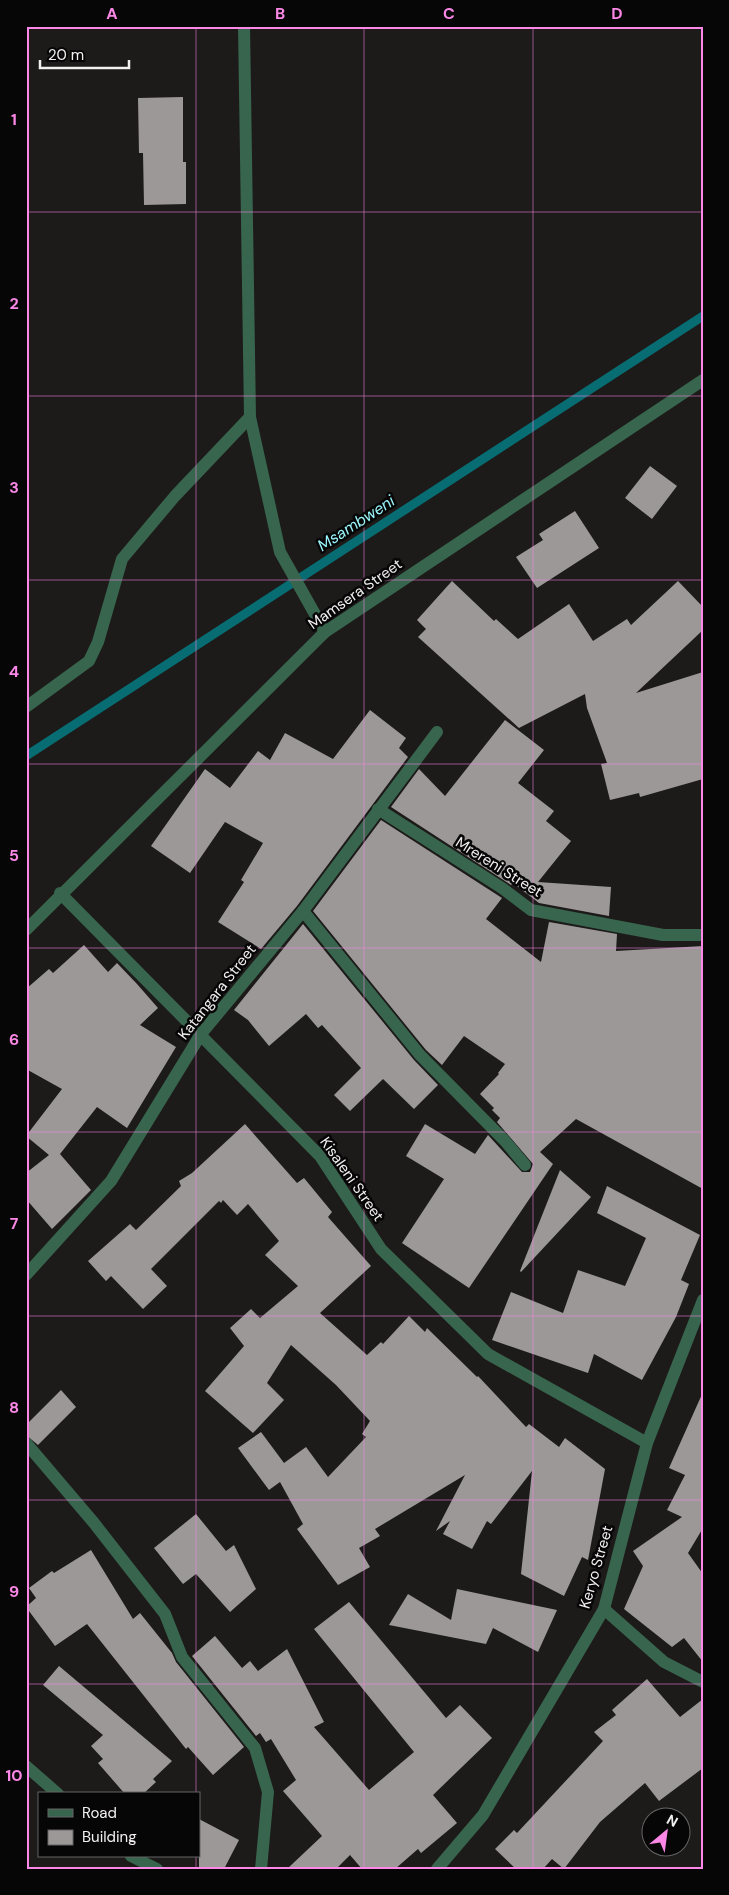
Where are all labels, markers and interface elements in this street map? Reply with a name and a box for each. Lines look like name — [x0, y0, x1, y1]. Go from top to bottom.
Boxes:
text: A — [106, 3, 118, 24]
text: B — [275, 3, 285, 24]
text: C — [443, 3, 455, 24]
text: D — [611, 3, 623, 24]
scale bar — [40, 38, 129, 70]
text: 20 m — [48, 45, 84, 65]
text: 1 — [11, 109, 17, 130]
text: 2 — [9, 293, 19, 314]
text: 3 — [9, 477, 19, 498]
water label: Msambweni — [313, 490, 400, 556]
street label: Mamsera Street — [304, 554, 406, 634]
text: 4 — [9, 661, 19, 682]
street label: Mrereni Street — [452, 832, 546, 902]
text: 5 — [9, 845, 19, 866]
street label: Katangara Street — [173, 940, 261, 1044]
text: 6 — [9, 1029, 19, 1050]
street label: Kisaleni Street — [316, 1133, 389, 1225]
text: 7 — [10, 1213, 19, 1234]
text: 8 — [9, 1397, 19, 1418]
street label: Keryo Street — [575, 1523, 617, 1611]
text: 9 — [9, 1581, 19, 1602]
text: 10 — [5, 1765, 23, 1786]
legend — [38, 1792, 200, 1858]
text: Road — [82, 1803, 117, 1823]
north arrow — [642, 1808, 692, 1858]
text: N — [663, 1810, 681, 1831]
text: Building — [82, 1827, 137, 1847]

